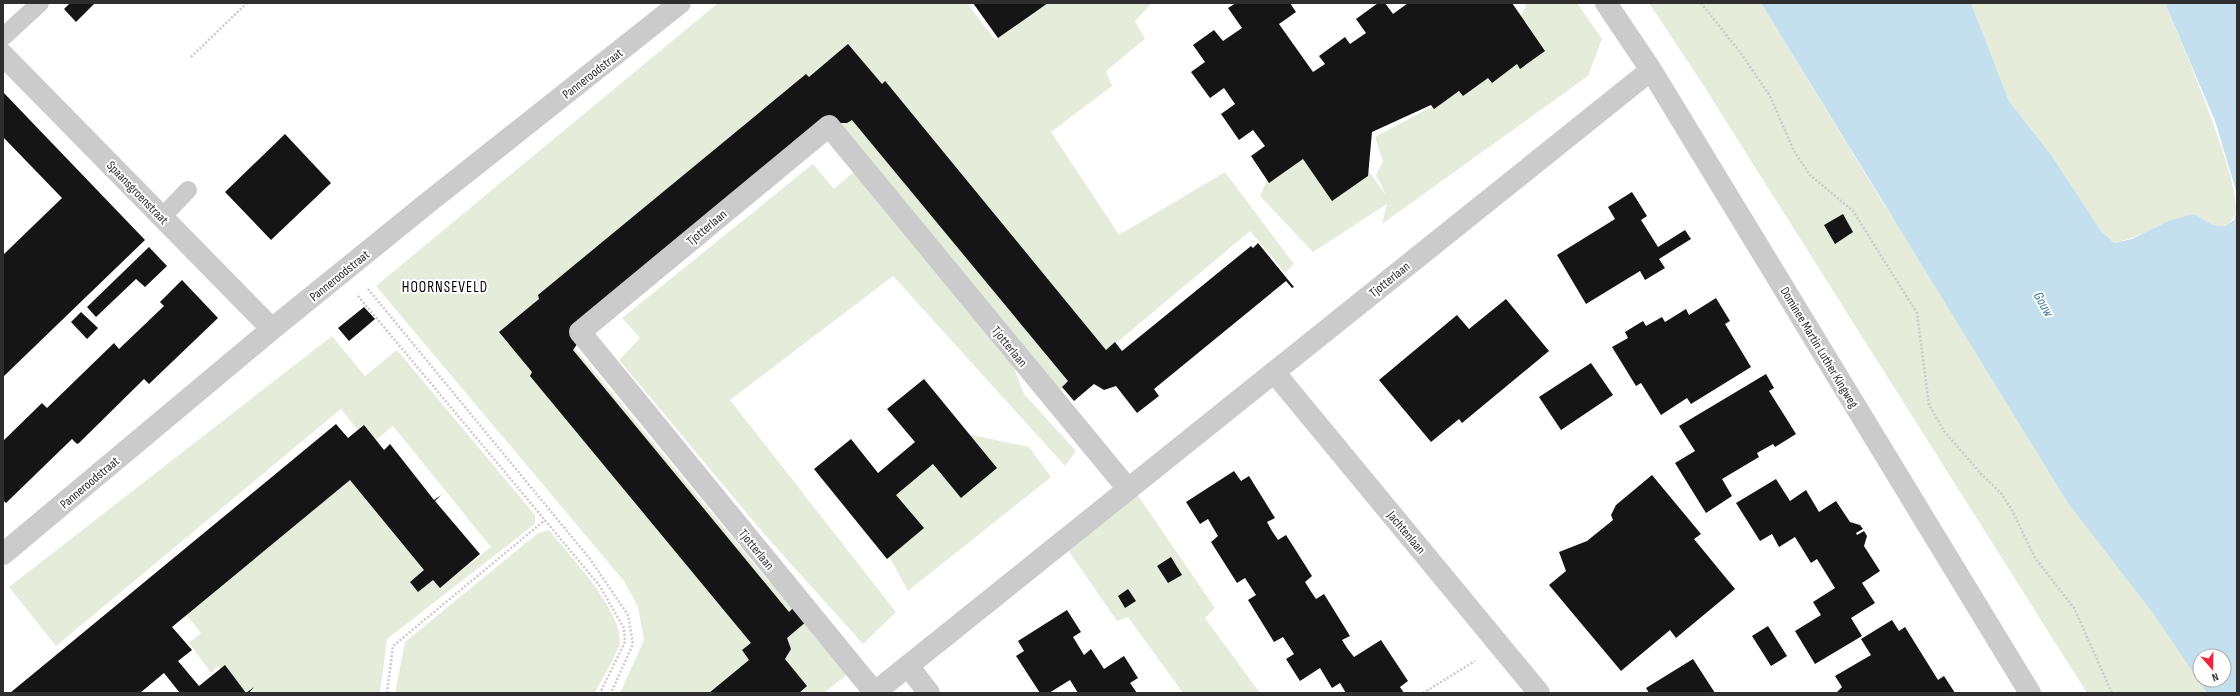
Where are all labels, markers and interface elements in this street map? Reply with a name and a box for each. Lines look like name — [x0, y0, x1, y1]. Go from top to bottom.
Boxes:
street label: Panneroodstraat — [559, 45, 626, 102]
street label: Spaansgroenstraat — [103, 158, 172, 228]
street label: Tjotterlaan — [683, 206, 730, 249]
street label: Panneroodstraat — [306, 247, 373, 305]
street label: Tjotterlaan — [1366, 259, 1413, 301]
district label: HOORNSEVELD — [402, 278, 488, 297]
street label: Dominee Martin Luther Kingweg — [1777, 284, 1862, 411]
water label: Gouw — [2030, 289, 2058, 321]
street label: Tjotterlaan — [988, 323, 1030, 370]
street label: Panneroodstraat — [57, 453, 123, 512]
street label: Jachtenlaan — [1383, 507, 1429, 557]
street label: Tjotterlaan — [735, 526, 777, 573]
north arrow — [2192, 648, 2232, 688]
text: N — [2210, 670, 2220, 684]

